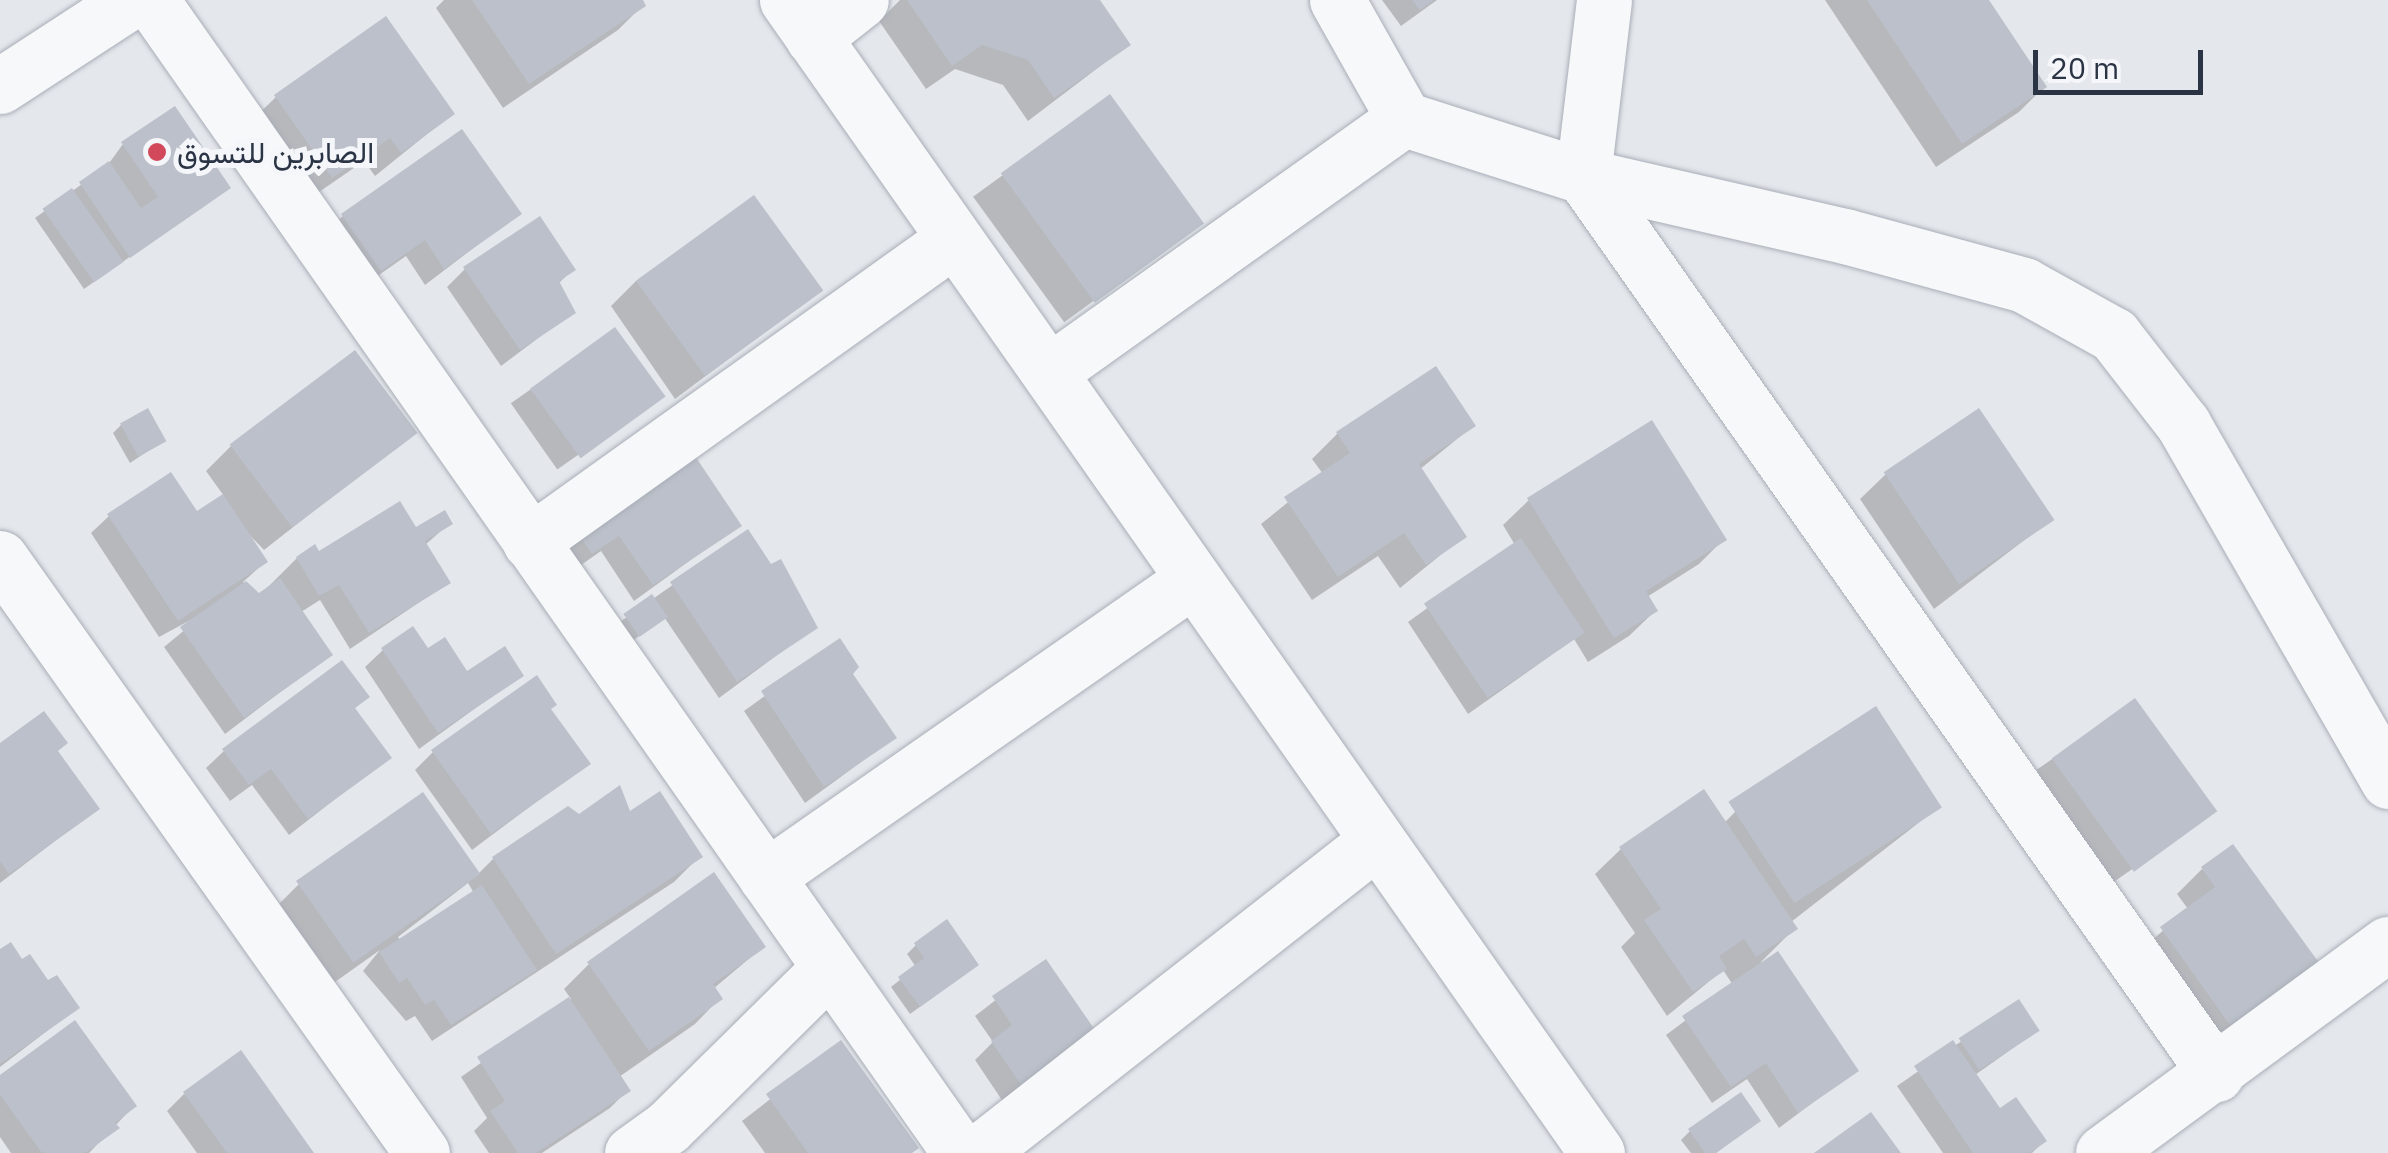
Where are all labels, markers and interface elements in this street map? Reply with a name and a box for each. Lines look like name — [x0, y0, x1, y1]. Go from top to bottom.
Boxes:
scale bar — [2038, 30, 2208, 92]
text: 20 m — [2050, 48, 2119, 87]
place label: الصابرين للتسوق — [177, 134, 374, 170]
marker: الصابرين للتسوق — [146, 141, 168, 163]

